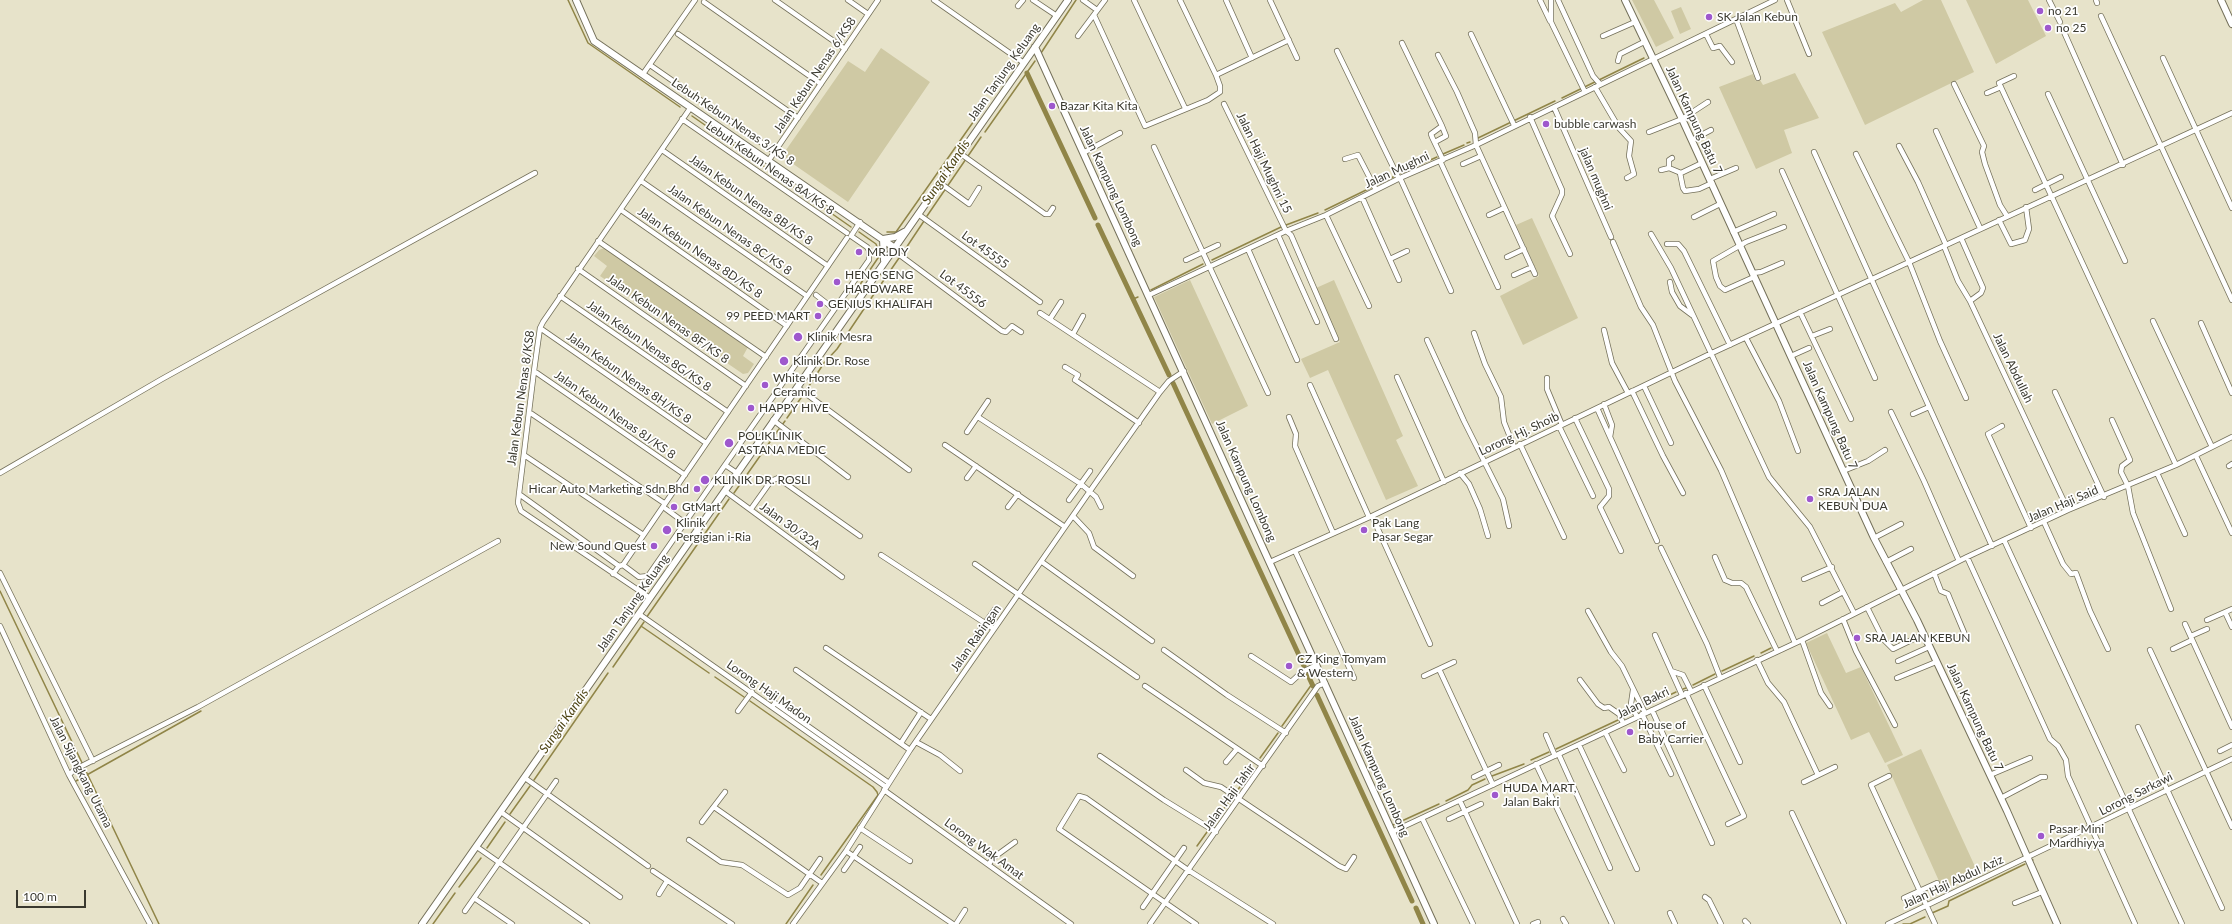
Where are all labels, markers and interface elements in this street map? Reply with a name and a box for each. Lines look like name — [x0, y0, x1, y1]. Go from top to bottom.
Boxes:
place label: no 21 — [2048, 4, 2078, 18]
marker: no 21 — [2035, 6, 2045, 16]
place label: SK Jalan Kebun — [1717, 10, 1798, 24]
marker: SK Jalan Kebun — [1704, 12, 1714, 22]
street label: Jalan Kebun Nenas 6/KS8 — [771, 14, 859, 136]
street label: Jalan Tanjung Keluang — [965, 21, 1043, 123]
place label: no 25 — [2056, 21, 2086, 35]
marker: no 25 — [2043, 23, 2053, 33]
street label: Jalan Kampung Batu 7 — [1663, 64, 1725, 176]
street label: Lebuh Kebun Nenas 3/KS 8 — [669, 75, 797, 169]
place label: Bazar Kita Kita — [1060, 99, 1138, 113]
marker: Bazar Kita Kita — [1047, 101, 1057, 111]
street label: Jalan Haji Mughni 15 — [1233, 110, 1295, 216]
place label: bubble carwash — [1554, 117, 1636, 131]
street label: Lebuh Kebun Nenas 8A/KS 8 — [703, 118, 837, 218]
marker: bubble carwash — [1541, 119, 1551, 129]
street label: Jalan Kampung Lombong — [1077, 123, 1145, 249]
water label: Sungai Kandis — [918, 136, 974, 208]
street label: jalan mughni — [1576, 146, 1616, 212]
street label: Jalan Mughni — [1362, 149, 1432, 191]
street label: Jalan Kebun Nenas 8B/KS 8 — [687, 152, 815, 248]
street label: Jalan Kebun Nenas 8C/KS 8 — [665, 182, 795, 278]
street label: Jalan Kebun Nenas 8D/KS 8 — [635, 205, 765, 301]
street label: Lot 45555 — [959, 228, 1011, 272]
place label: MR.DIY — [867, 245, 908, 259]
marker: MR.DIY — [854, 247, 864, 257]
street label: Lot 45556 — [937, 267, 989, 311]
place label: HENG SENG HARDWARE — [845, 268, 913, 296]
street label: Jalan Kebun Nenas 8F/KS 8 — [604, 271, 732, 367]
marker: HENG SENG HARDWARE — [832, 277, 842, 287]
place label: GENIUS KHALIFAH — [828, 297, 933, 311]
street label: Jalan Kebun Nenas 8G/KS 8 — [584, 298, 714, 394]
marker: GENIUS KHALIFAH — [815, 299, 825, 309]
place label: 99 PEED MART — [726, 309, 810, 323]
marker: 99 PEED MART — [813, 311, 823, 321]
street label: Jalan Kebun Nenas 8/KS8 — [504, 329, 538, 467]
street label: Jalan Kebun Nenas 8H/KS 8 — [564, 329, 694, 427]
place label: Klinik Mesra — [807, 330, 872, 344]
marker: Klinik Mesra — [792, 331, 804, 343]
street label: Jalan Abdullah — [1990, 331, 2036, 405]
place label: Klinik Dr. Rose — [793, 354, 870, 368]
marker: Klinik Dr. Rose — [778, 355, 790, 367]
street label: Jalan Kampung Batu 7 — [1800, 359, 1860, 471]
street label: Jalan Kebun Nenas 8J/KS 8 — [552, 368, 678, 462]
place label: White Horse Ceramic — [773, 371, 840, 399]
marker: White Horse Ceramic — [760, 380, 770, 390]
place label: HAPPY HIVE — [759, 401, 829, 415]
marker: HAPPY HIVE — [746, 403, 756, 413]
street label: Lorong Hj. Shoib — [1477, 409, 1561, 459]
street label: Jalan Kampung Lombong — [1213, 418, 1279, 544]
place label: POLIKLINIK ASTANA MEDIC — [738, 429, 826, 457]
marker: POLIKLINIK ASTANA MEDIC — [723, 437, 735, 449]
place label: KLINIK DR. ROSLI — [714, 473, 811, 487]
marker: KLINIK DR. ROSLI — [699, 474, 711, 486]
place label: Hicar Auto Marketing Sdn.Bhd — [529, 482, 689, 496]
street label: Jalan Haji Said — [2026, 483, 2100, 525]
marker: Hicar Auto Marketing Sdn.Bhd — [692, 484, 702, 494]
place label: SRA JALAN KEBUN DUA — [1818, 485, 1888, 513]
marker: SRA JALAN KEBUN DUA — [1805, 494, 1815, 504]
street label: Jalan 30/32A — [757, 499, 823, 553]
place label: GtMart — [682, 500, 720, 514]
marker: GtMart — [669, 502, 679, 512]
place label: Klinik Pergigian i-Ria — [676, 516, 751, 544]
place label: Pak Lang Pasar Segar — [1372, 516, 1433, 544]
marker: Klinik Pergigian i-Ria — [661, 524, 673, 536]
marker: Pak Lang Pasar Segar — [1359, 525, 1369, 535]
place label: New Sound Quest — [550, 539, 646, 553]
marker: New Sound Quest — [649, 541, 659, 551]
street label: Jalan Tanjung Keluang — [594, 552, 672, 654]
street label: Jalan Rabingan — [948, 602, 1004, 674]
place label: SRA JALAN KEBUN — [1865, 631, 1970, 645]
marker: SRA JALAN KEBUN — [1852, 633, 1862, 643]
place label: CZ King Tomyam & Western — [1297, 652, 1386, 680]
street label: Lorong Haji Madon — [724, 657, 814, 727]
marker: CZ King Tomyam & Western — [1284, 661, 1294, 671]
street label: Jalan Kampung Batu 7 — [1944, 661, 2006, 773]
street label: Jalan Bakri — [1615, 684, 1671, 722]
water label: Sungai Kandis — [536, 686, 592, 756]
street label: Jalan Kampung Lombong — [1346, 713, 1412, 839]
street label: Jalan Sijangkang Utama — [47, 714, 115, 830]
place label: House of Baby Carrier — [1638, 718, 1704, 746]
marker: House of Baby Carrier — [1625, 727, 1635, 737]
street label: Jalan Haji Tahir — [1200, 761, 1258, 833]
street label: Lorong Sarkawi — [2097, 769, 2175, 819]
place label: HUDA MART, Jalan Bakri — [1503, 781, 1577, 809]
marker: HUDA MART, Jalan Bakri — [1490, 790, 1500, 800]
street label: Lorong Wak Amat — [942, 815, 1026, 883]
place label: Pasar Mini Mardhiyya — [2049, 822, 2105, 850]
marker: Pasar Mini Mardhiyya — [2036, 831, 2046, 841]
street label: Jalan Haji Abdul Aziz — [1901, 852, 2005, 912]
scale bar — [18, 882, 88, 908]
text: 100 m — [23, 889, 57, 904]

